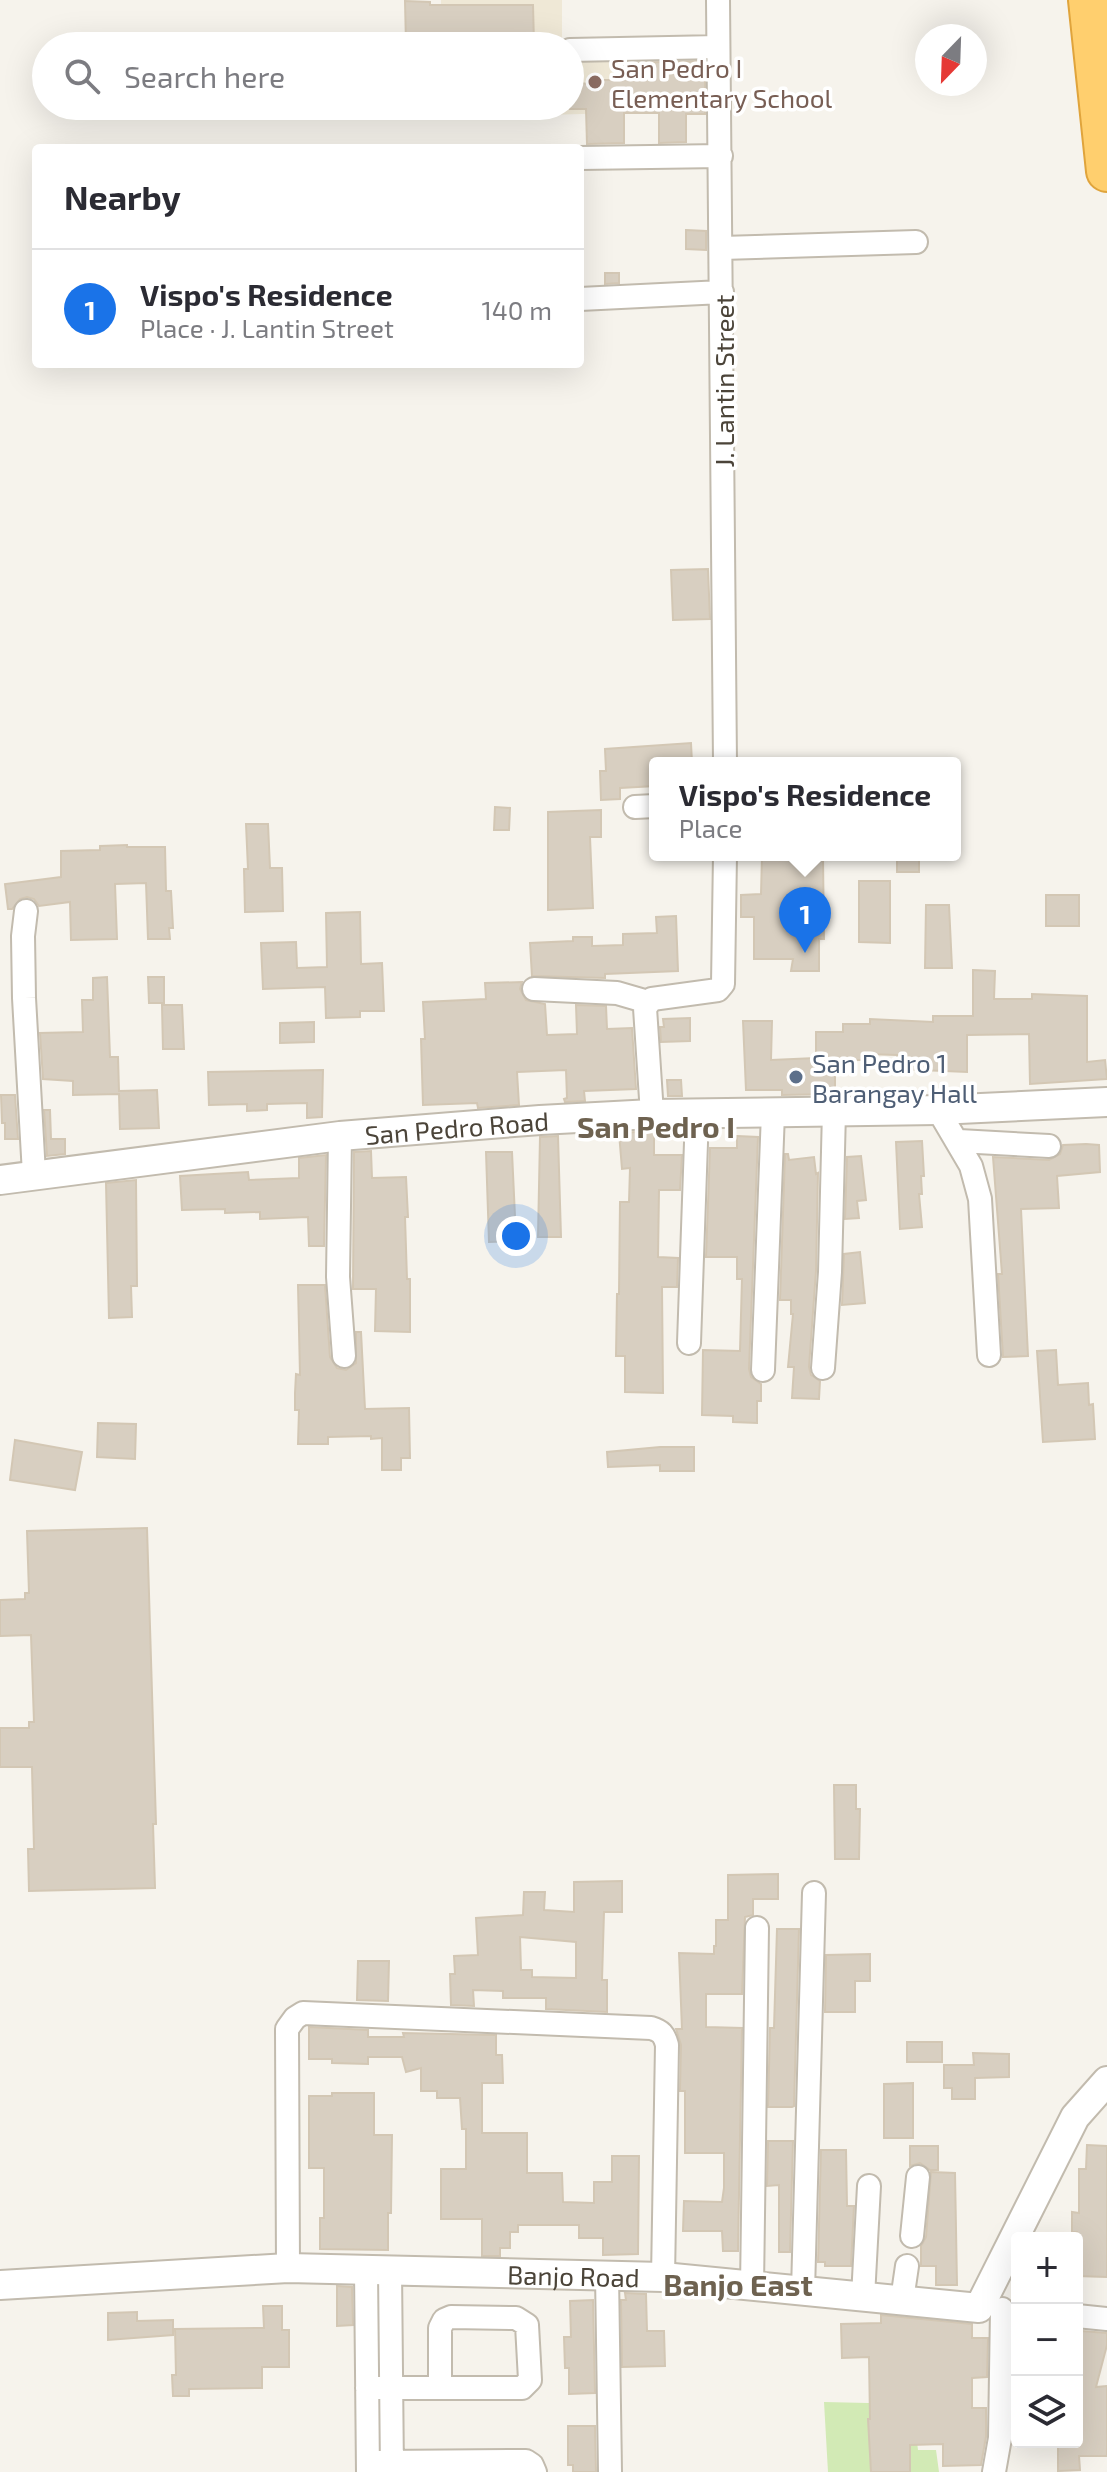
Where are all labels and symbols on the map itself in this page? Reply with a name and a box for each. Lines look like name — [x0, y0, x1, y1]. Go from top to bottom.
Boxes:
north arrow — [915, 24, 987, 96]
place label: San Pedro I Elementary School — [611, 52, 833, 113]
marker: San Pedro I Elementary School — [586, 73, 604, 91]
street label: J. Lantin Street — [708, 294, 739, 467]
pin: 1 — [779, 887, 831, 953]
place label: San Pedro 1 Barangay Hall — [812, 1047, 977, 1108]
marker: San Pedro 1 Barangay Hall — [787, 1068, 805, 1086]
street label: San Pedro Road — [364, 1104, 550, 1149]
district label: San Pedro I — [577, 1108, 735, 1144]
your location — [496, 1216, 536, 1256]
street label: Banjo Road — [507, 2258, 640, 2292]
district label: Banjo East — [663, 2266, 813, 2302]

